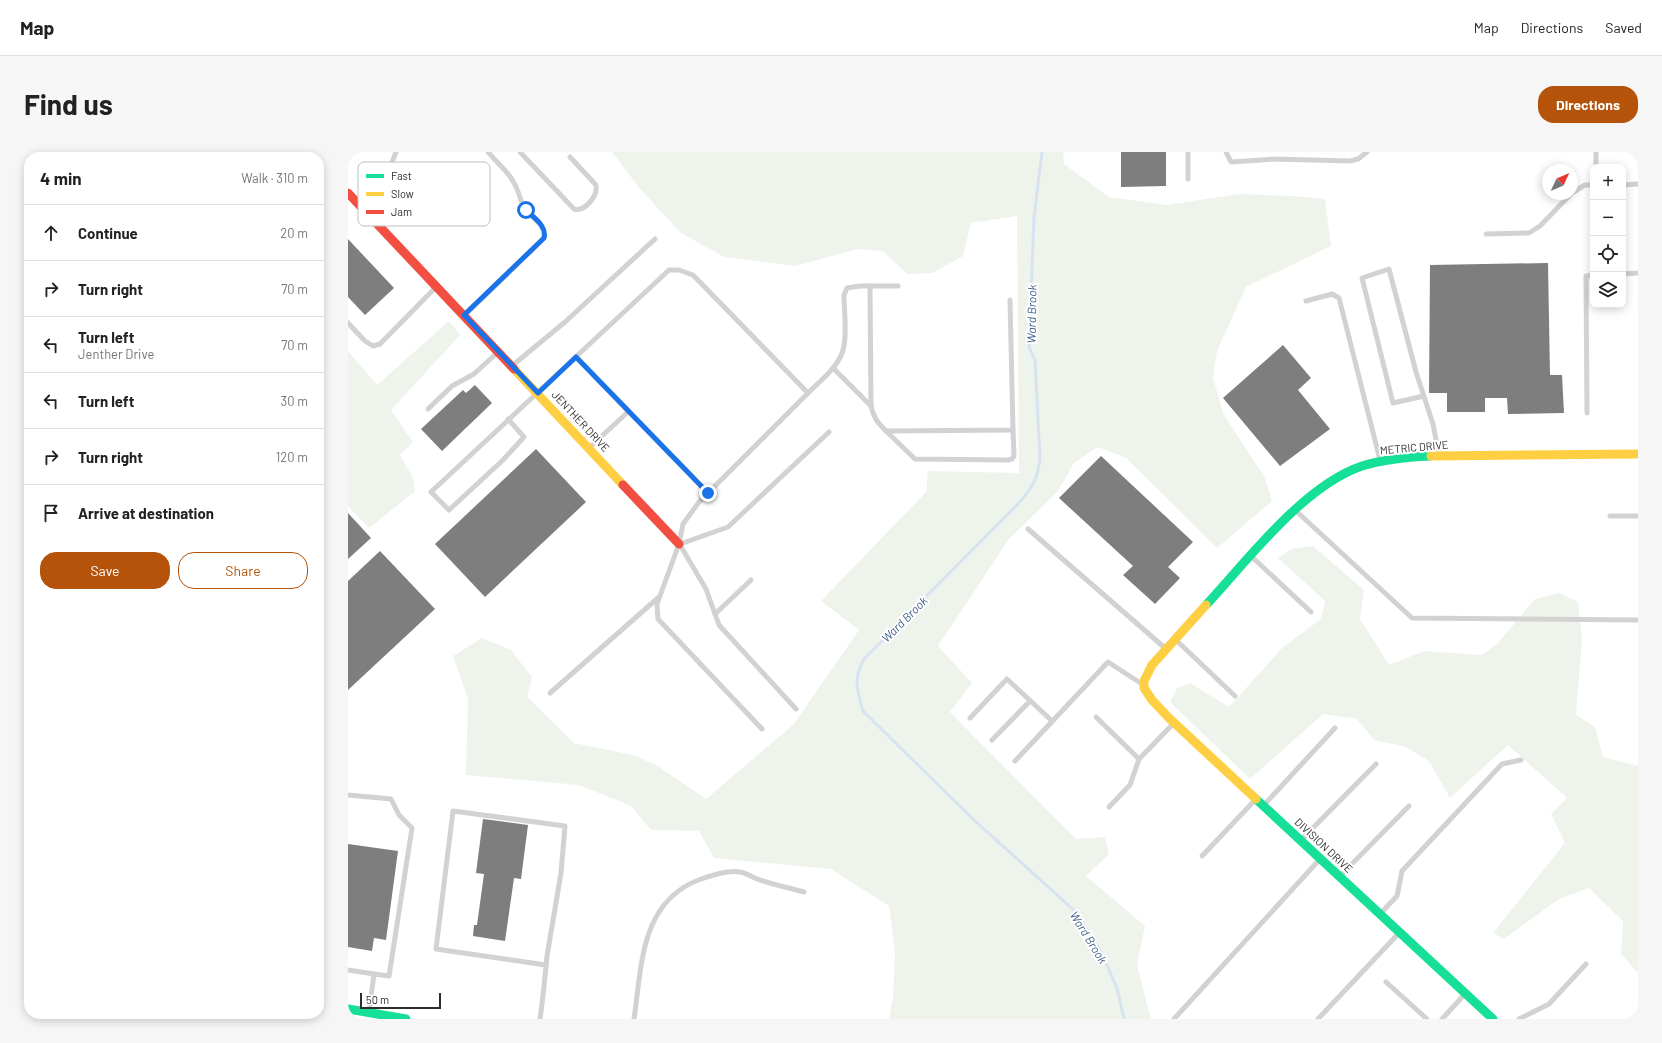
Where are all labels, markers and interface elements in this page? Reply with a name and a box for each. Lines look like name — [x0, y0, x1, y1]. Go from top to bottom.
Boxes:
text: Map — [20, 16, 54, 39]
text: Map — [1474, 19, 1499, 36]
text: Directions — [1521, 19, 1583, 36]
text: Saved — [1605, 19, 1642, 36]
button: Directions — [1538, 86, 1638, 123]
text: Find us — [24, 87, 113, 121]
legend — [358, 162, 490, 226]
north arrow — [1542, 164, 1578, 200]
map controls — [1590, 164, 1626, 308]
button: + — [1590, 164, 1626, 200]
text: 4 min — [40, 168, 82, 188]
text: Fast — [391, 169, 412, 182]
text: Walk · 310 m — [241, 170, 308, 186]
text: Slow — [391, 187, 414, 200]
button: − — [1590, 200, 1626, 236]
route start — [517, 201, 535, 219]
text: Jam — [391, 205, 412, 218]
icon: ahead — [40, 222, 62, 244]
text: Continue — [78, 224, 138, 242]
text: 20 m — [280, 225, 308, 241]
button: locate — [1590, 236, 1626, 272]
button: layers — [1590, 272, 1626, 308]
icon: right — [40, 278, 62, 300]
text: Turn right — [78, 280, 143, 298]
text: 70 m — [281, 281, 308, 297]
water label: Ward Brook — [1023, 284, 1039, 344]
text: Turn left — [78, 328, 134, 346]
icon: left — [40, 334, 62, 356]
text: 70 m — [281, 337, 308, 353]
text: Jenther Drive — [78, 346, 154, 362]
street label: JENTHER DRIVE — [549, 388, 613, 455]
icon: left — [40, 390, 62, 412]
text: Turn left — [78, 392, 134, 410]
text: 30 m — [281, 393, 308, 409]
street label: METRIC DRIVE — [1379, 438, 1449, 456]
icon: right — [40, 446, 62, 468]
text: Turn right — [78, 448, 143, 466]
text: 120 m — [276, 449, 308, 465]
route end — [699, 484, 717, 502]
icon: arrive — [40, 502, 62, 524]
text: Arrive at destination — [78, 504, 214, 522]
button: Save — [40, 552, 170, 589]
button: Share — [178, 552, 308, 589]
water label: Ward Brook — [878, 593, 930, 645]
street label: DIVISION DRIVE — [1292, 815, 1356, 875]
water label: Ward Brook — [1067, 908, 1111, 966]
scale bar — [360, 991, 441, 1010]
text: 50 m — [366, 993, 389, 1006]

